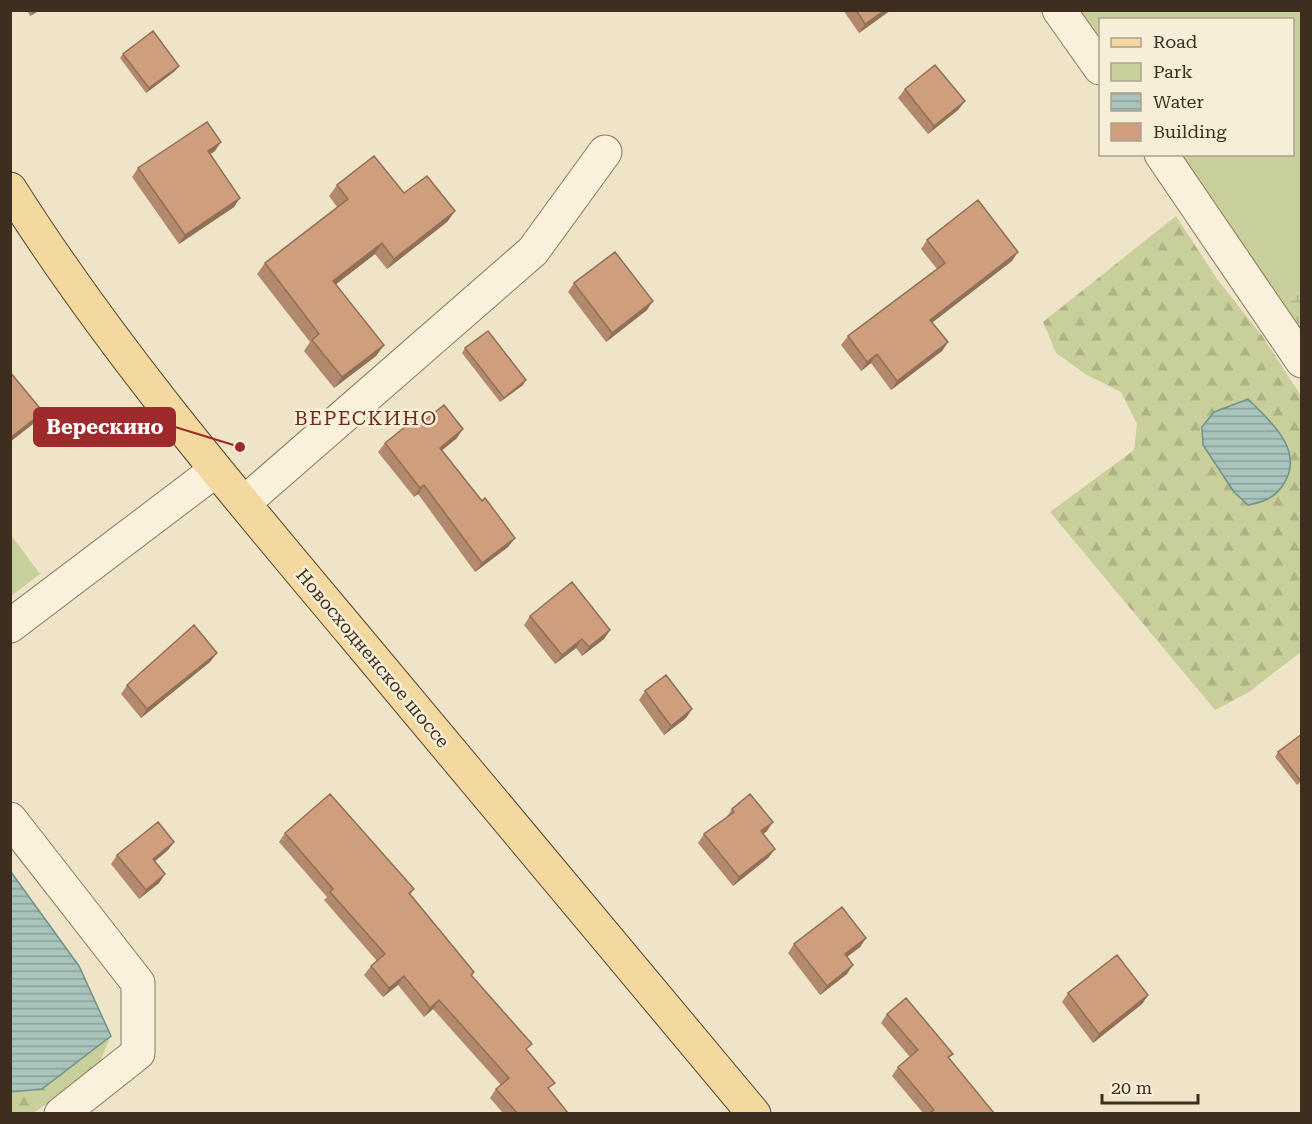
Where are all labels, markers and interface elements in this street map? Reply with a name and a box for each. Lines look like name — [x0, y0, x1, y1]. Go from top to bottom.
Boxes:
legend — [1099, 18, 1294, 156]
text: Road — [1153, 31, 1198, 52]
text: Park — [1153, 61, 1193, 82]
text: Water — [1153, 91, 1204, 112]
text: Building — [1153, 121, 1227, 142]
district label: ВЕРЕСКИНО — [294, 406, 438, 430]
callout: Верескино — [34, 408, 175, 446]
text: Верескино — [46, 415, 164, 439]
street label: Новосходненское шоссе — [292, 564, 454, 752]
scale bar — [1102, 1067, 1198, 1105]
text: 20 m — [1111, 1077, 1152, 1098]

